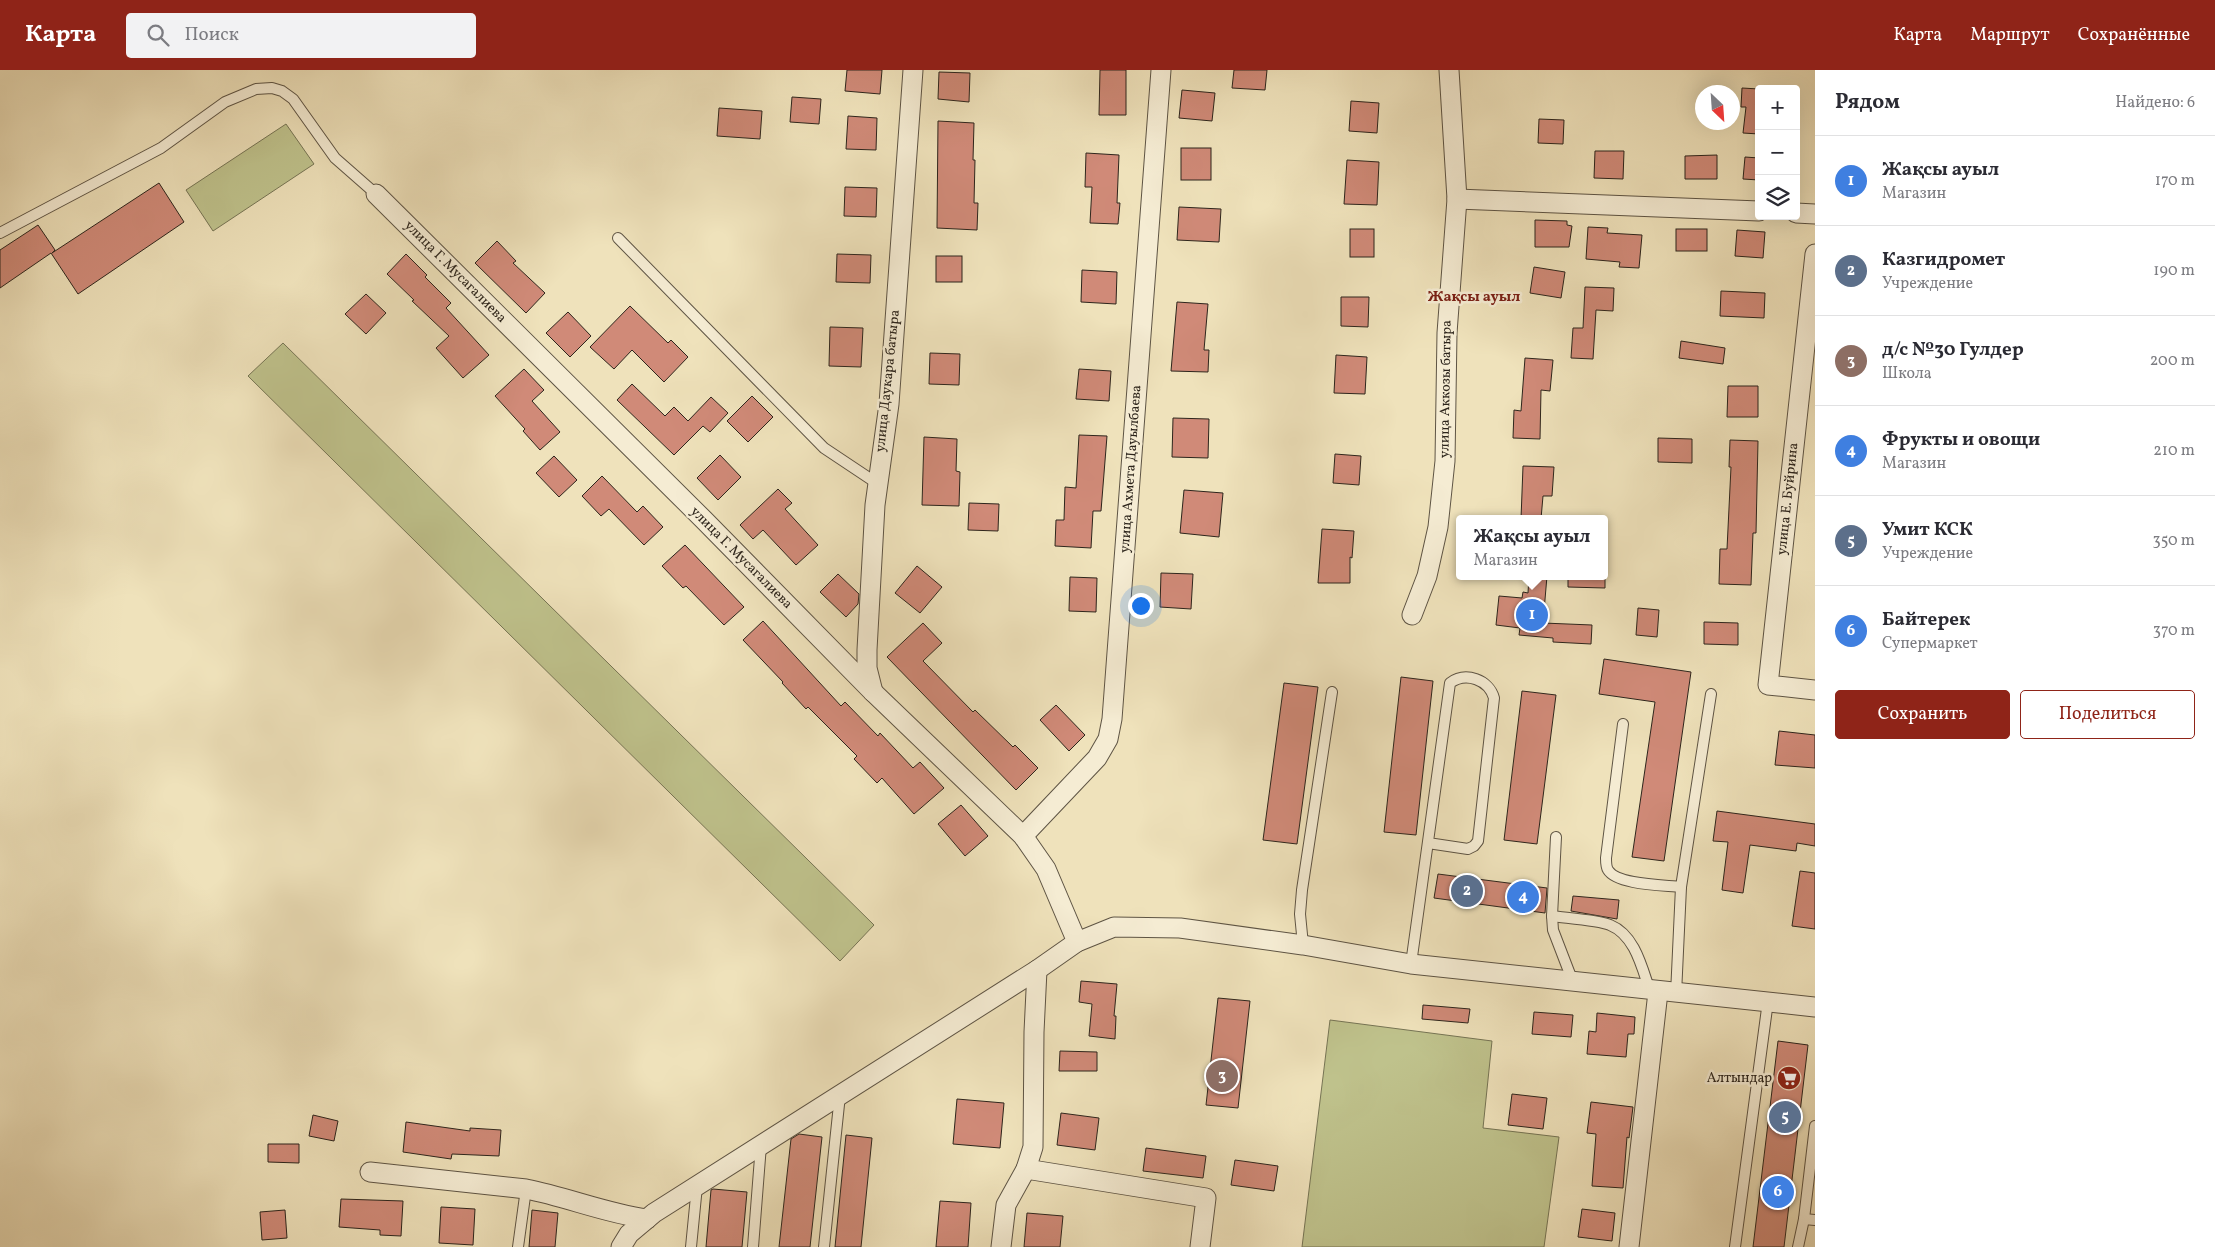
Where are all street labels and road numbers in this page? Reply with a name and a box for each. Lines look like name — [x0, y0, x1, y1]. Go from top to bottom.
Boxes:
street label: улица Г. Мусагалиева — [400, 217, 510, 327]
street label: улица Даукара батыра — [871, 309, 905, 453]
street label: улица Аккозы батыра — [1435, 320, 1457, 458]
street label: улица Ахмета Дауылбаева — [1116, 384, 1146, 554]
street label: улица Е. Буйрина — [1773, 442, 1803, 556]
street label: улица Г. Мусагалиева — [686, 503, 796, 613]

